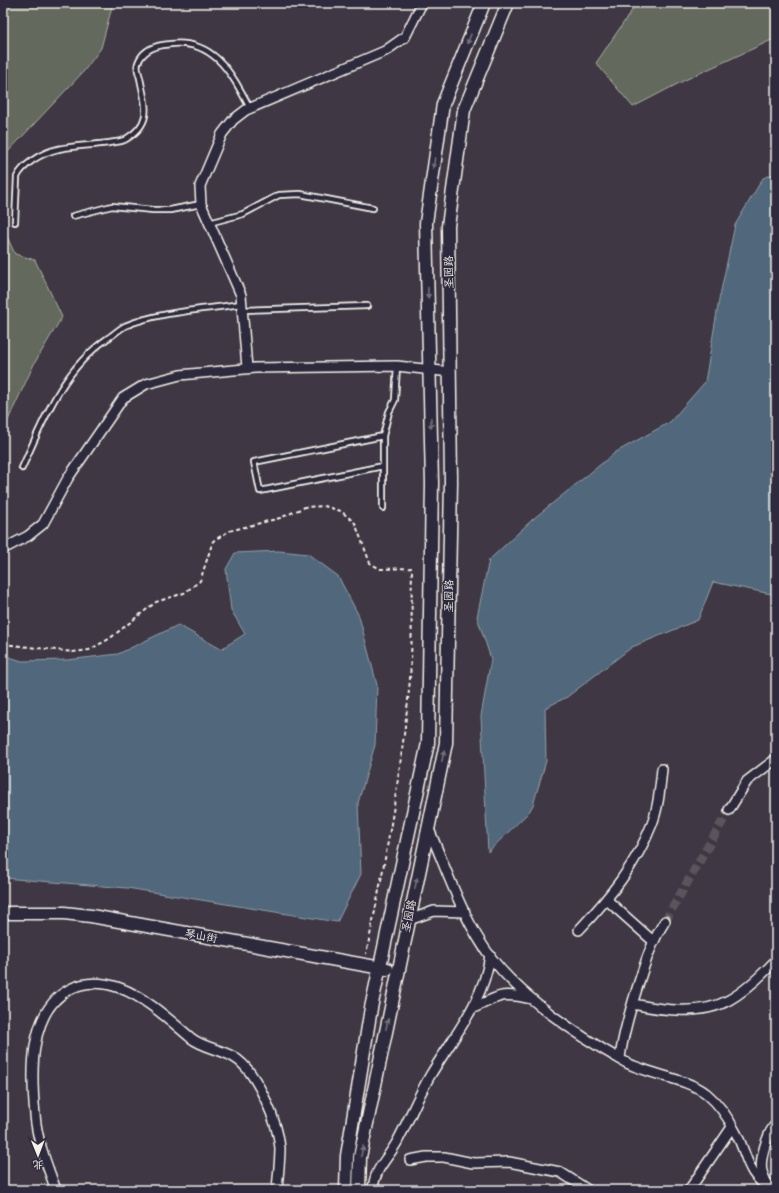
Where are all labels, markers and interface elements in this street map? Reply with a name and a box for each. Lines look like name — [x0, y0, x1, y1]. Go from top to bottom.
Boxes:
one-way arrow — [466, 34, 472, 46]
one-way arrow — [431, 157, 438, 169]
street label: 圣园路 — [442, 255, 456, 289]
one-way arrow — [425, 287, 431, 300]
one-way arrow — [428, 417, 434, 430]
street label: 圣园路 — [442, 579, 456, 613]
one-way arrow — [441, 749, 447, 762]
one-way arrow — [414, 877, 420, 889]
street label: 圣园路 — [399, 899, 419, 933]
street label: 琴山街 — [184, 927, 219, 945]
one-way arrow — [384, 1017, 390, 1030]
north arrow — [18, 1135, 58, 1175]
one-way arrow — [359, 1145, 365, 1157]
text: 北 — [33, 1158, 44, 1171]

